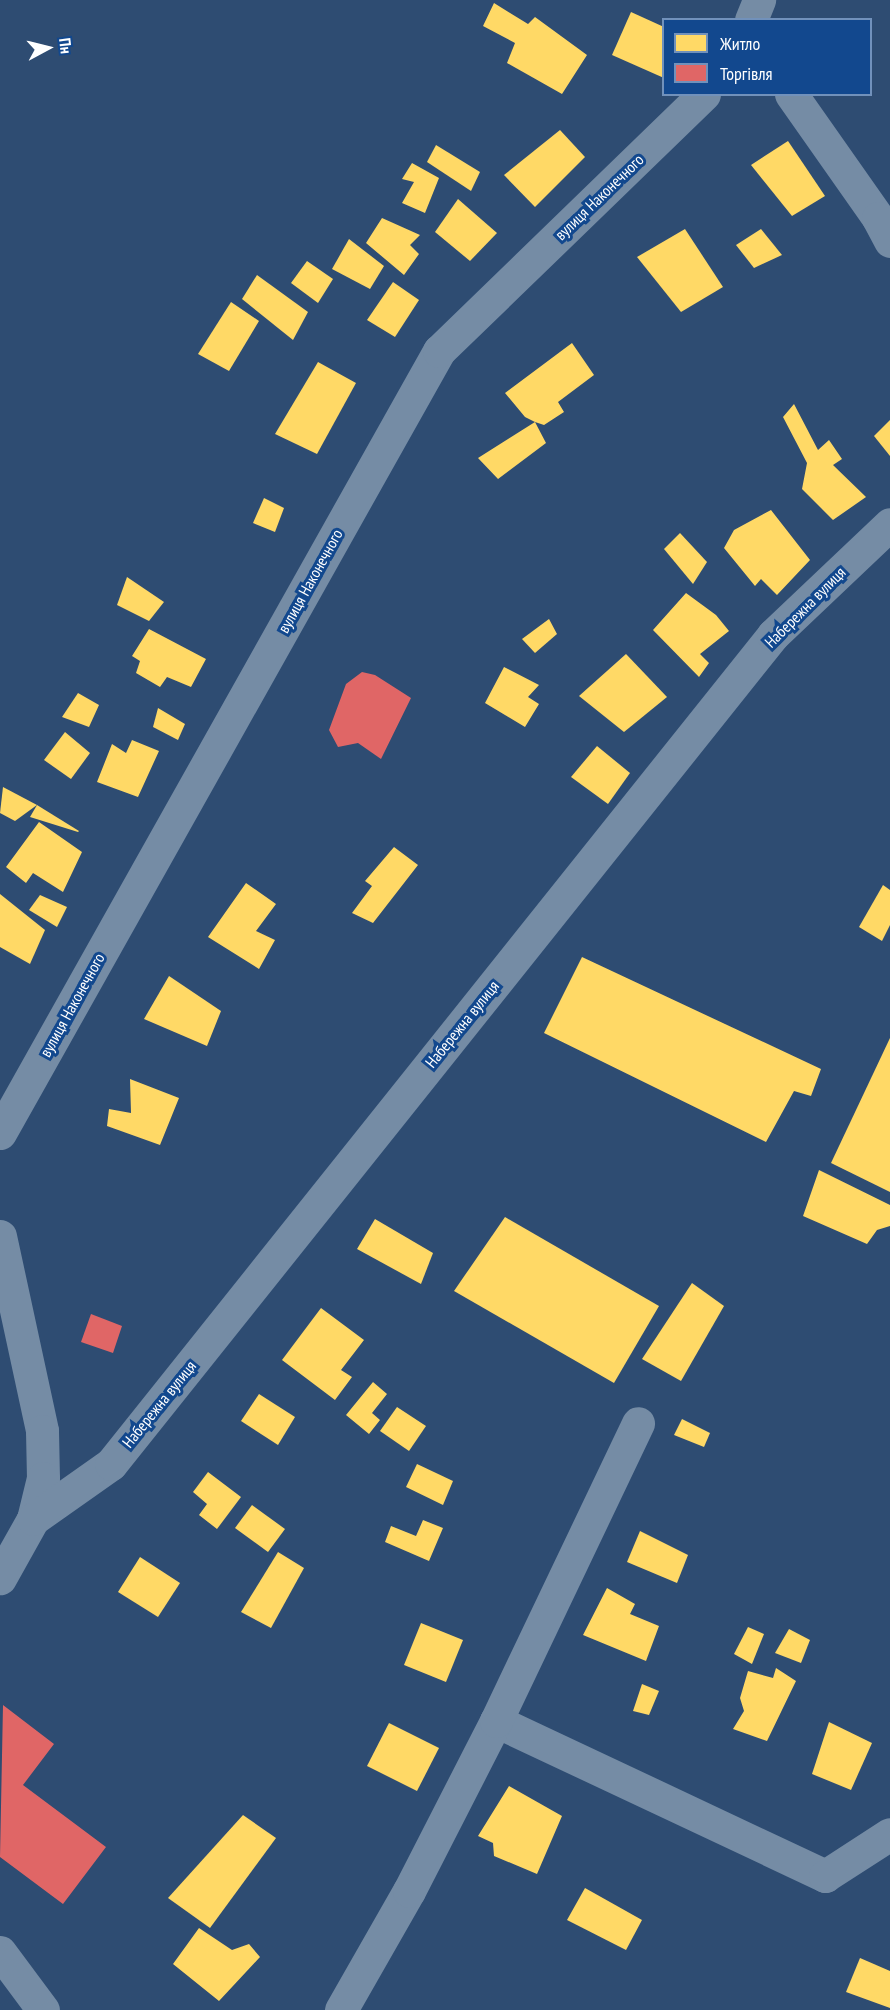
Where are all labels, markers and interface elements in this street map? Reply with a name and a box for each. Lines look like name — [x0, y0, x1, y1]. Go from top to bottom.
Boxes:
north arrow — [18, 18, 78, 78]
legend — [662, 18, 872, 96]
text: Житло — [720, 32, 760, 55]
text: Пн — [55, 37, 77, 55]
text: Торгівля — [720, 62, 773, 85]
street label: вулиця Наконечного — [551, 150, 647, 244]
street label: вулиця Наконечного — [274, 526, 346, 636]
street label: Набережна вулиця — [761, 563, 849, 651]
street label: вулиця Наконечного — [36, 950, 108, 1060]
street label: Набережна вулиця — [421, 977, 503, 1071]
street label: Набережна вулиця — [118, 1357, 200, 1451]

